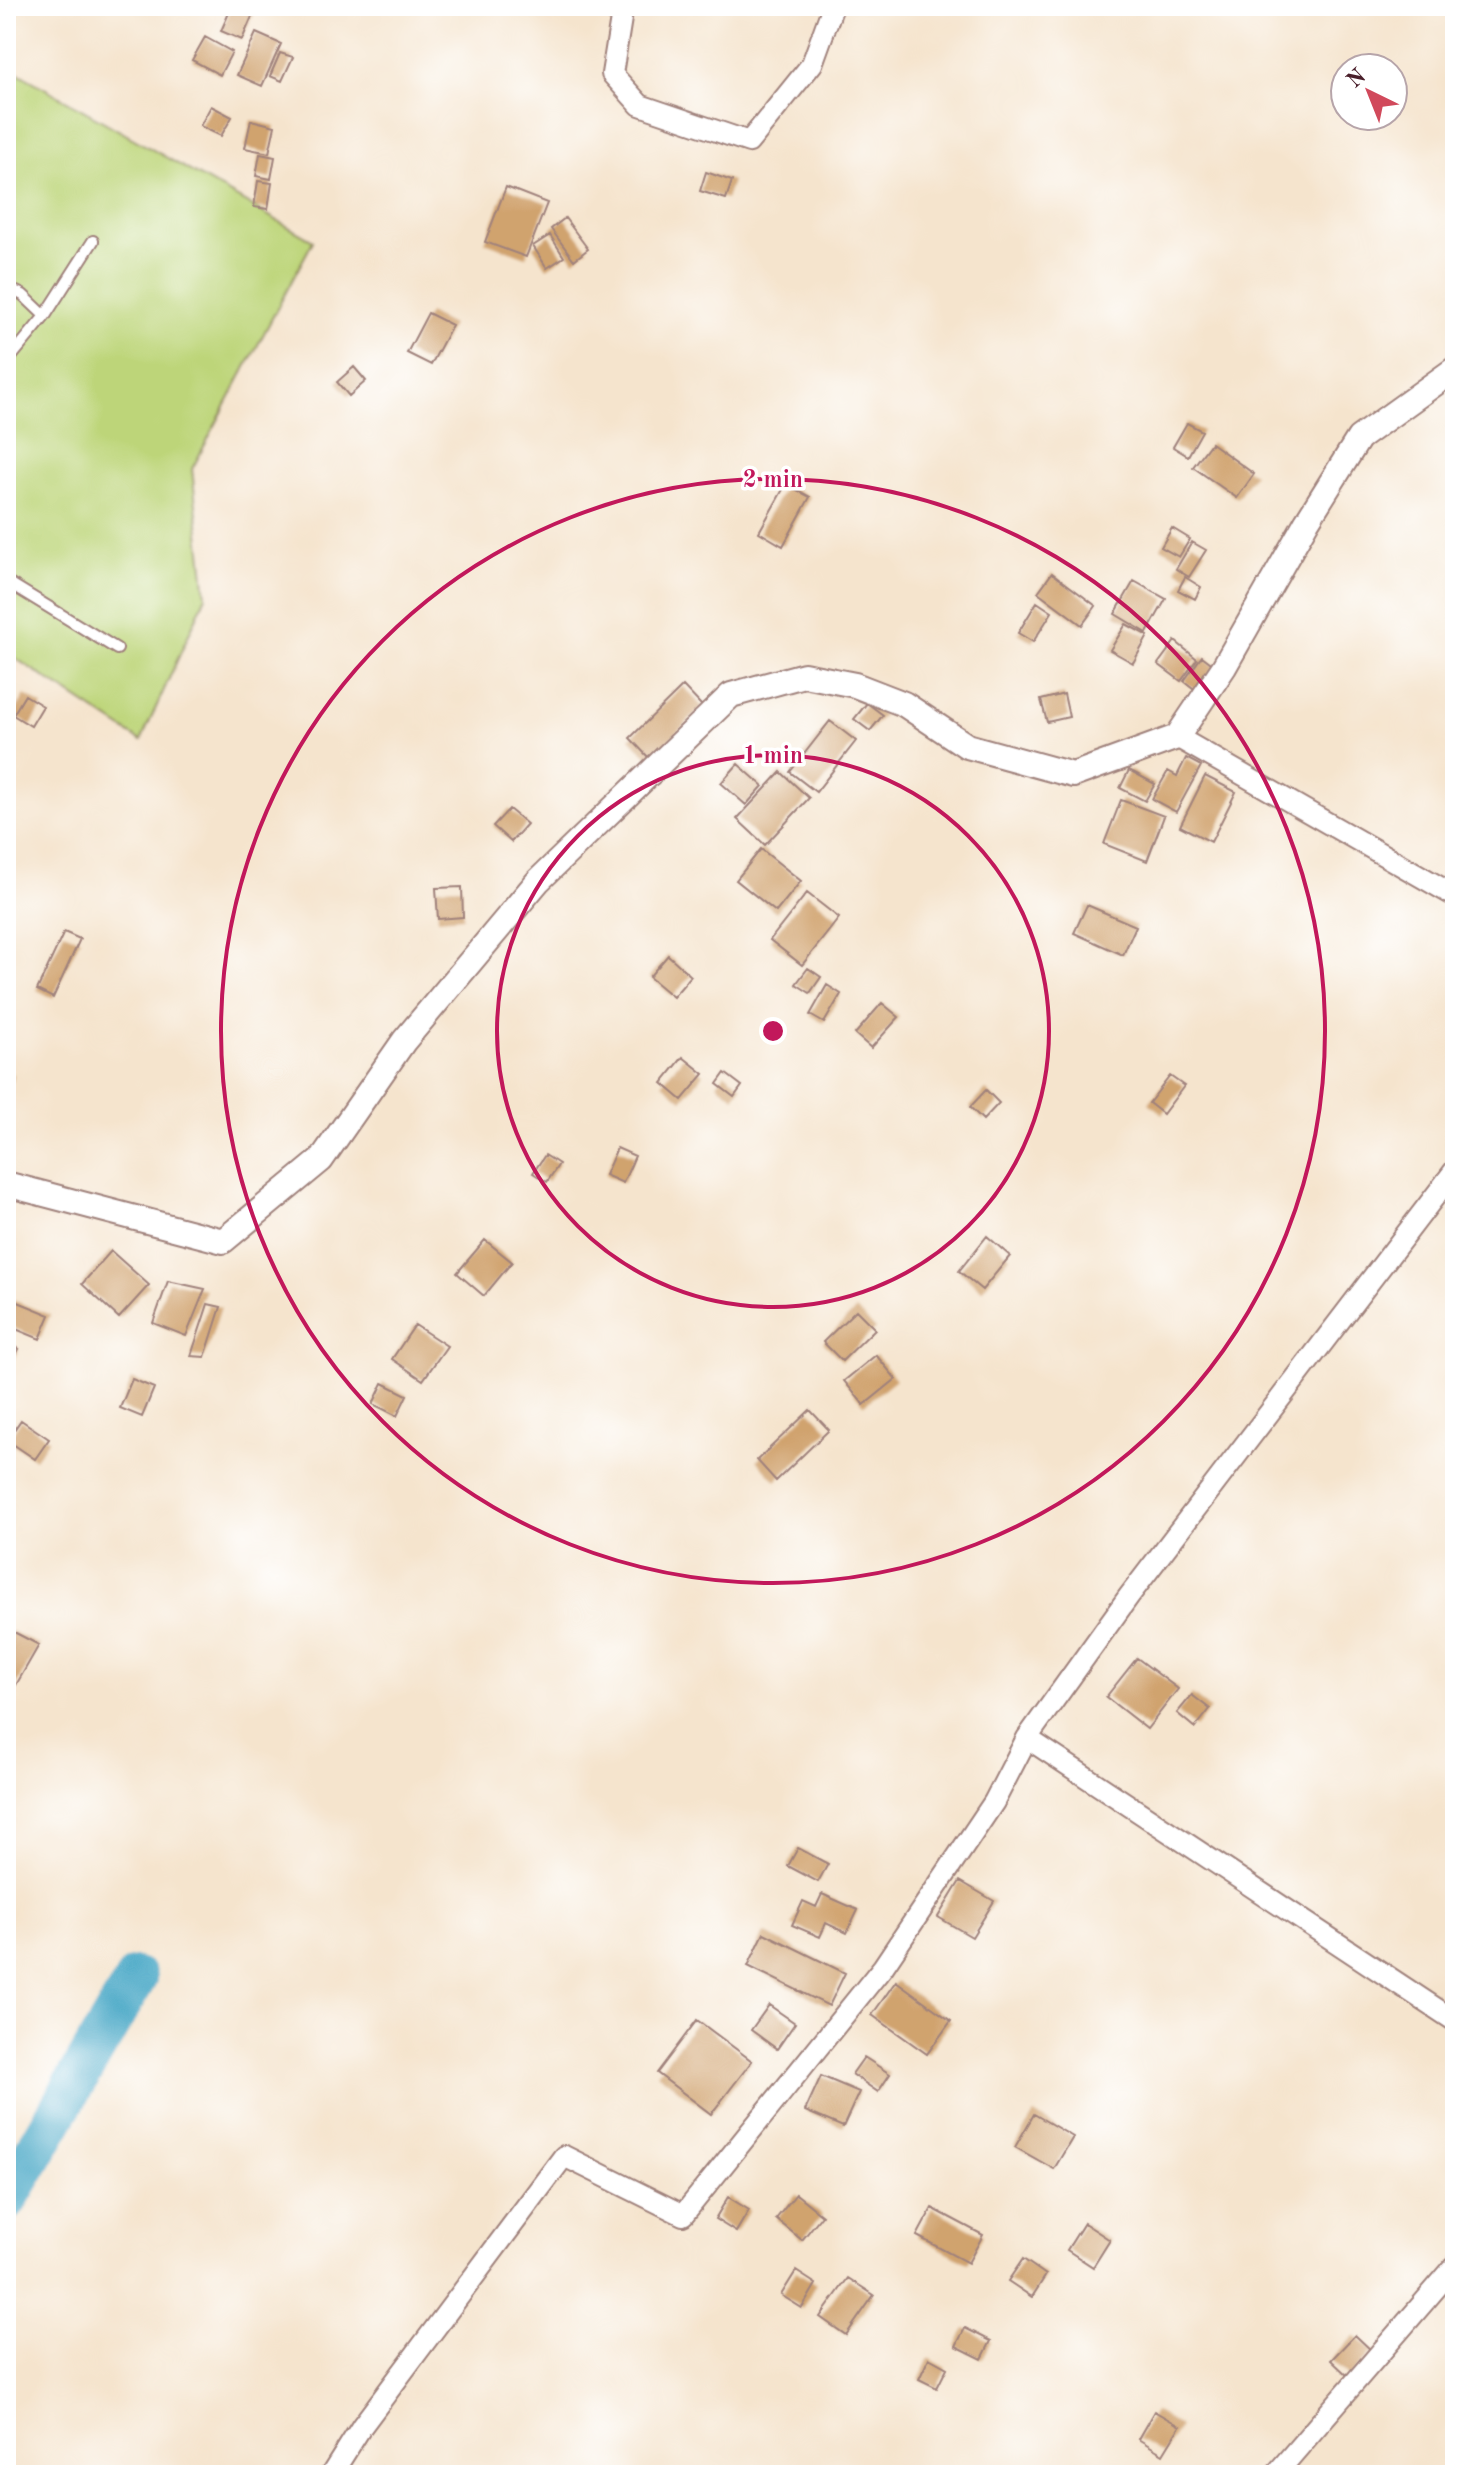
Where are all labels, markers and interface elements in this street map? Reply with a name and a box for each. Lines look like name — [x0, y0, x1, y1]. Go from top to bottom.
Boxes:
north arrow — [1329, 52, 1409, 132]
text: N — [1343, 65, 1371, 93]
text: 2 min — [743, 469, 803, 493]
text: 1 min — [743, 745, 803, 769]
centre of rings — [759, 1017, 787, 1045]

